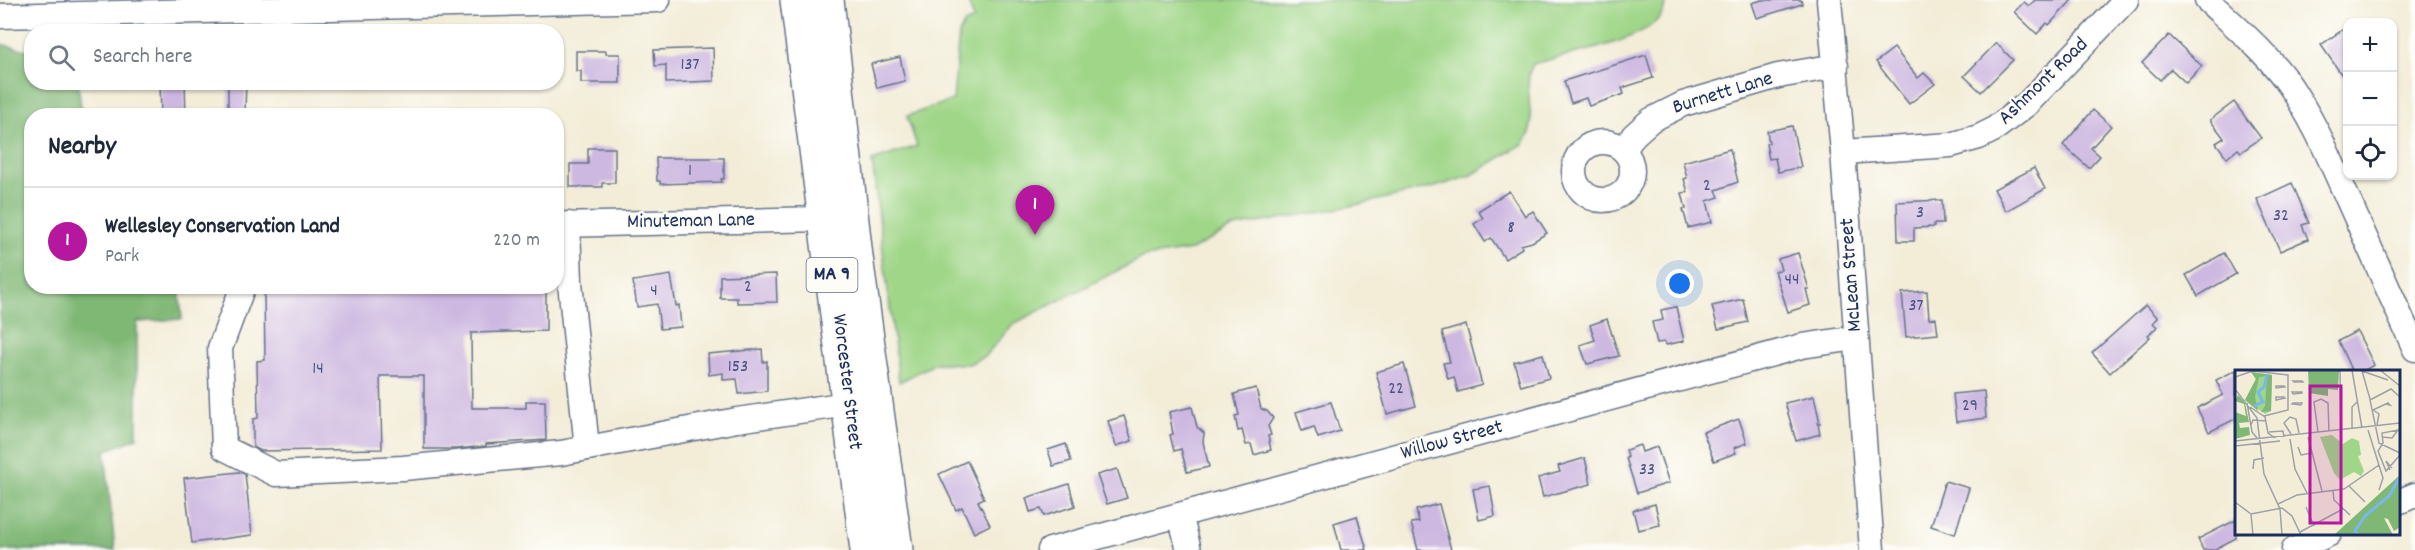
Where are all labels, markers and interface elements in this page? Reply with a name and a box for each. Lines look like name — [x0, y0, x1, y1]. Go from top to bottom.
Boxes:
map controls — [2343, 18, 2397, 180]
button: + — [2343, 18, 2397, 72]
search box — [24, 24, 564, 90]
street label: Ashmont Road — [1992, 31, 2096, 133]
icon: search — [45, 41, 78, 74]
text: Search here — [93, 42, 192, 73]
house number: 137 — [681, 53, 700, 78]
street label: Burnett Lane — [1669, 65, 1777, 123]
button: − — [2343, 72, 2397, 126]
button: locate — [2343, 126, 2397, 180]
text: Nearby — [48, 129, 116, 166]
house number: 1 — [688, 159, 692, 184]
house number: 2 — [1703, 174, 1711, 199]
pin: 1 — [1016, 186, 1054, 235]
house number: 3 — [1916, 201, 1924, 226]
house number: 32 — [2273, 204, 2289, 229]
street label: Minuteman Lane — [627, 206, 755, 238]
text: Wellesley Conservation Land — [105, 212, 340, 243]
house number: 8 — [1507, 216, 1515, 241]
street label: McLean Street — [1833, 217, 1871, 333]
text: 1 — [65, 227, 70, 255]
text: 220 m — [493, 227, 540, 255]
text: Park — [105, 243, 139, 271]
road number: MA 9 — [806, 258, 858, 292]
house number: 44 — [1785, 268, 1799, 293]
your location — [1665, 269, 1694, 298]
house number: 2 — [744, 275, 752, 300]
house number: 4 — [650, 279, 658, 304]
house number: 37 — [1909, 294, 1924, 319]
street label: Worcester Street — [823, 313, 869, 452]
house number: 153 — [728, 355, 748, 380]
house number: 14 — [312, 357, 324, 382]
inset map — [2235, 370, 2400, 535]
house number: 22 — [1388, 377, 1404, 402]
house number: 29 — [1962, 394, 1978, 419]
street label: Willow Street — [1398, 413, 1507, 469]
house number: 33 — [1639, 458, 1655, 483]

